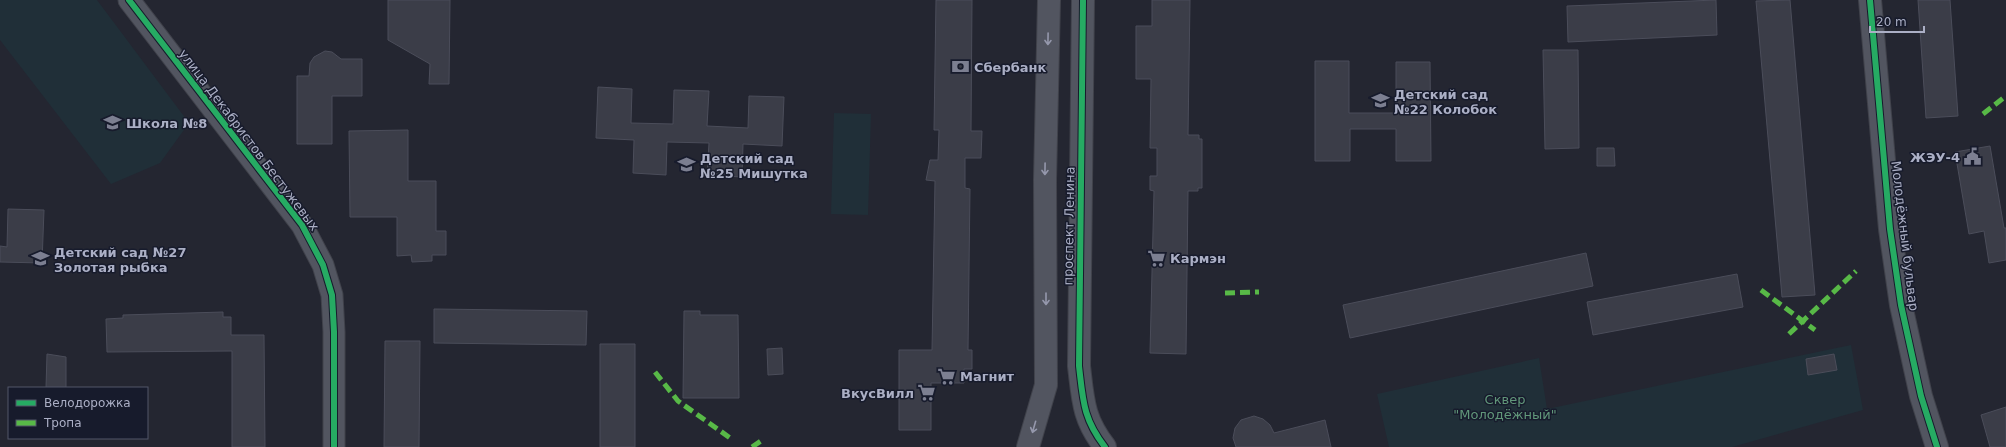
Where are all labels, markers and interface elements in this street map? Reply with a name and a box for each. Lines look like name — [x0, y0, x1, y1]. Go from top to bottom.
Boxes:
scale bar — [1870, 8, 1924, 34]
text: 20 m — [1876, 15, 1907, 29]
one-way arrow — [1044, 32, 1052, 45]
street label: улица Декабристов Бестужевых — [176, 46, 322, 234]
bank icon: Сбербанк — [951, 57, 971, 77]
place label: Сбербанк — [974, 60, 1047, 75]
place label: Детский сад №22 Колобок — [1394, 87, 1497, 117]
school or university icon: Детский сад №22 Колобок — [1371, 91, 1391, 111]
school or university icon: Школа №8 — [103, 113, 123, 133]
place label: Школа №8 — [126, 116, 207, 131]
public building icon: ЖЭУ-4 — [1963, 147, 1983, 167]
place label: ЖЭУ-4 — [1910, 150, 1960, 165]
place label: Детский сад №25 Мишутка — [700, 151, 808, 181]
school or university icon: Детский сад №25 Мишутка — [677, 155, 697, 175]
street label: Молодёжный бульвар — [1888, 160, 1922, 312]
one-way arrow — [1041, 162, 1049, 175]
street label: проспект Ленина — [1060, 166, 1078, 286]
place label: Детский сад №27 Золотая рыбка — [54, 245, 186, 275]
supermarket icon: Кармэн — [1147, 248, 1167, 268]
school or university icon: Детский сад №27 Золотая рыбка — [31, 249, 51, 269]
place label: Кармэн — [1170, 251, 1226, 266]
one-way arrow — [1042, 292, 1049, 305]
supermarket icon: Магнит — [937, 366, 957, 386]
place label: Магнит — [960, 369, 1015, 384]
supermarket icon: ВкусВилл — [917, 383, 937, 403]
place label: ВкусВилл — [841, 386, 914, 401]
legend — [8, 387, 148, 439]
park label: Сквер "Молодёжный" — [1453, 392, 1557, 422]
text: Велодорожка — [44, 396, 131, 410]
text: Тропа — [43, 416, 82, 430]
one-way arrow — [1030, 420, 1037, 433]

